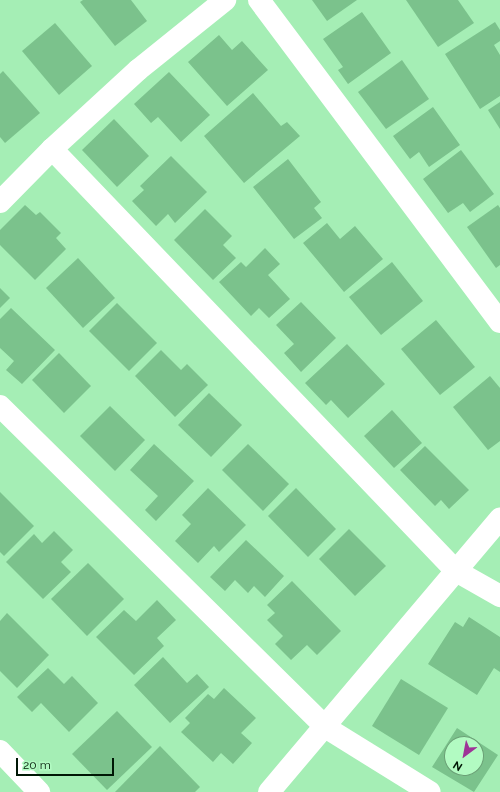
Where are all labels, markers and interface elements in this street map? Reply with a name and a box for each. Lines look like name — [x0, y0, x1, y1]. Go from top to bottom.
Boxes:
north arrow — [444, 736, 484, 776]
scale bar — [18, 750, 116, 776]
text: 20 m — [23, 758, 51, 772]
text: N — [451, 758, 465, 773]

